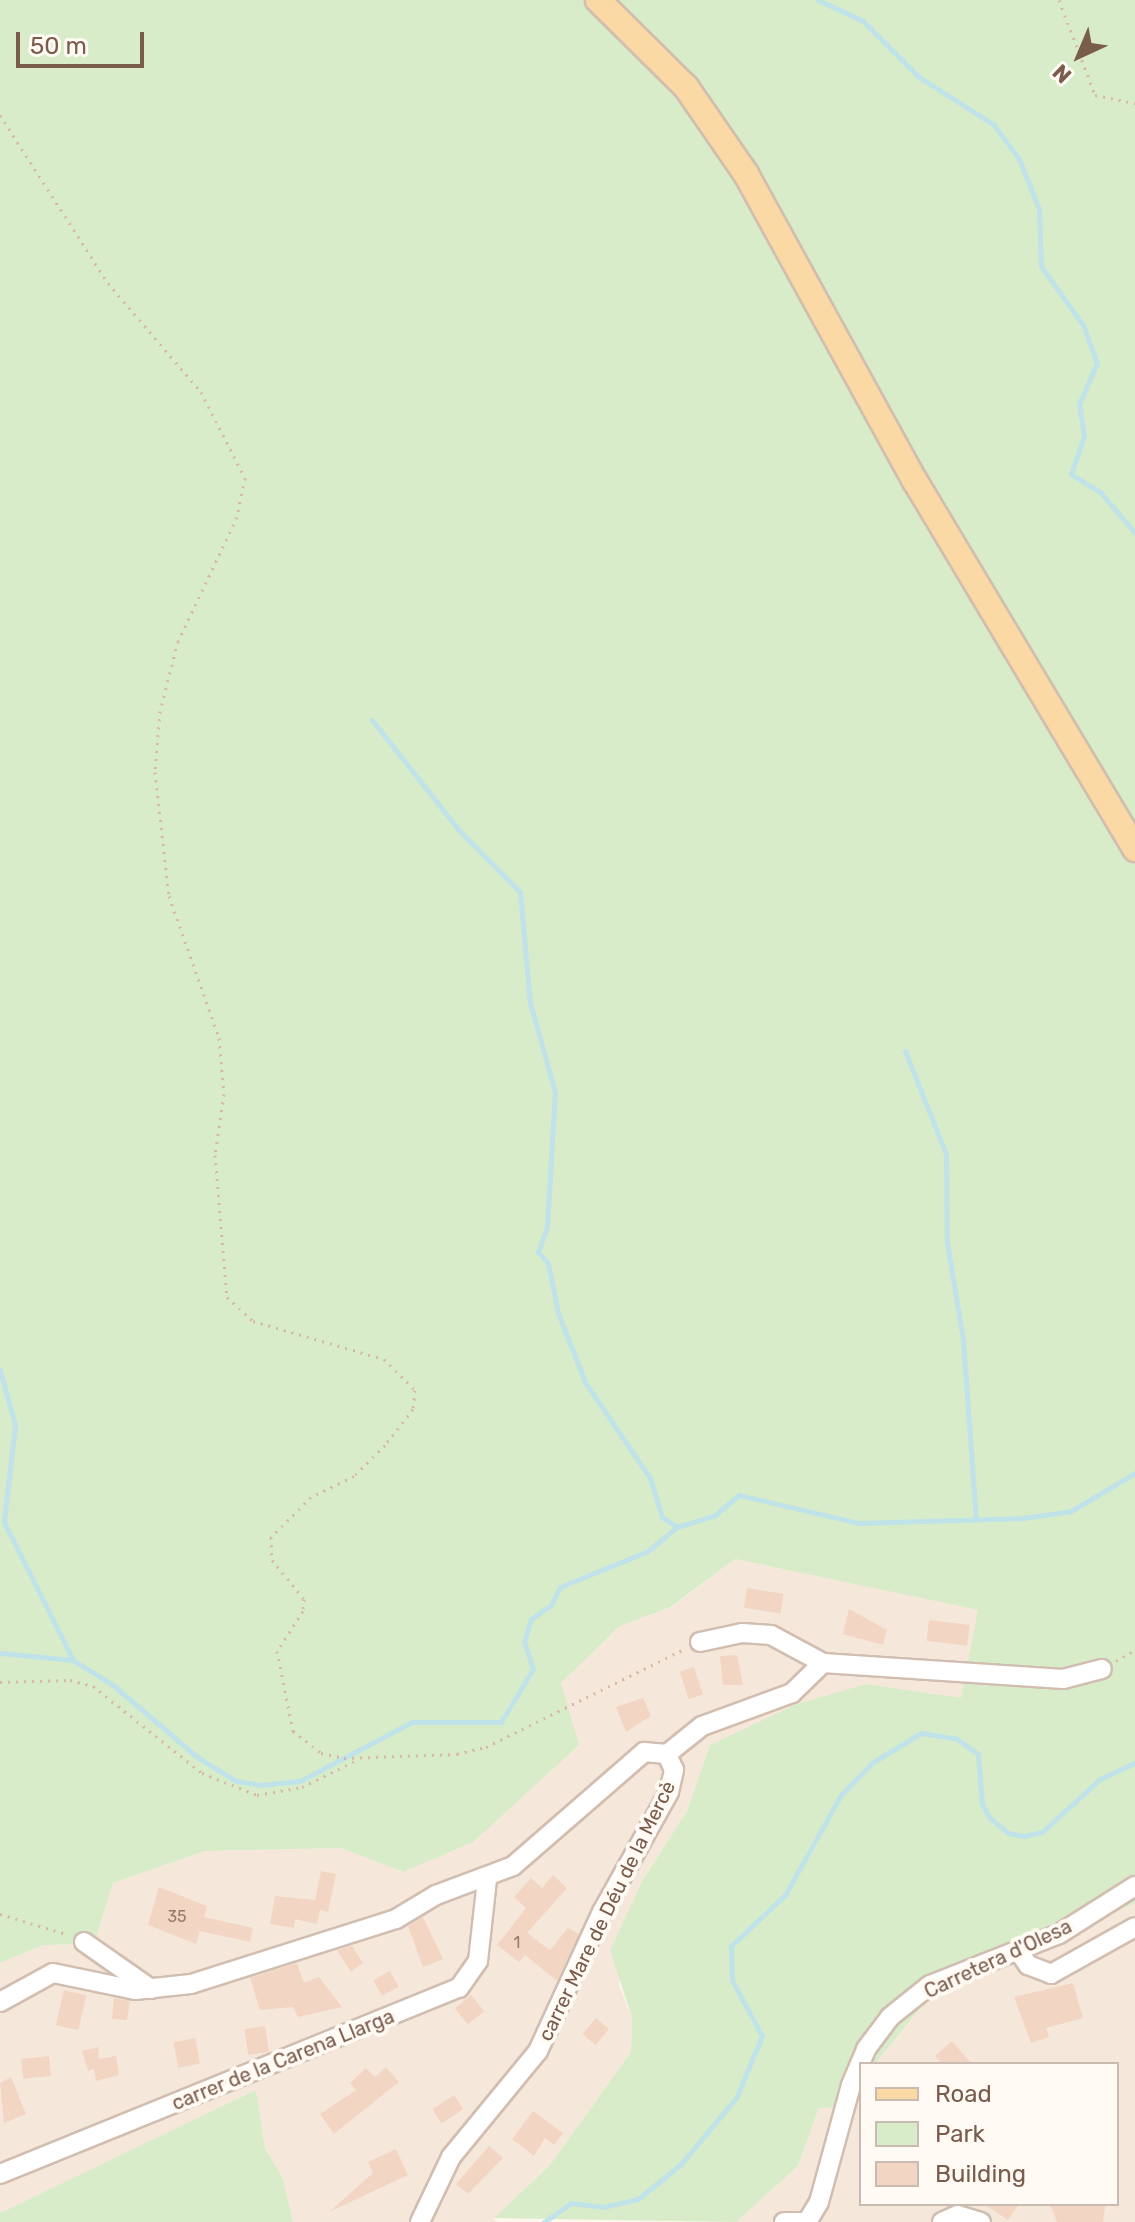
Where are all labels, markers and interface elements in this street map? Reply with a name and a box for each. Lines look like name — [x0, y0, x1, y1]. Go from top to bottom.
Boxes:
scale bar — [20, 16, 148, 66]
north arrow — [1039, 16, 1119, 96]
text: 50 m — [30, 32, 87, 60]
text: N — [1047, 58, 1077, 89]
street label: carrer Mare de Déu de la Mercè — [533, 1777, 681, 2045]
house number: 35 — [167, 1907, 187, 1927]
street label: Carretera d'Olesa — [920, 1914, 1076, 2004]
house number: 1 — [514, 1933, 520, 1953]
street label: carrer de la Carena Llarga — [168, 2004, 398, 2116]
legend — [859, 2062, 1119, 2206]
text: Road — [935, 2080, 992, 2108]
text: Park — [935, 2120, 985, 2148]
text: Building — [935, 2160, 1026, 2188]

